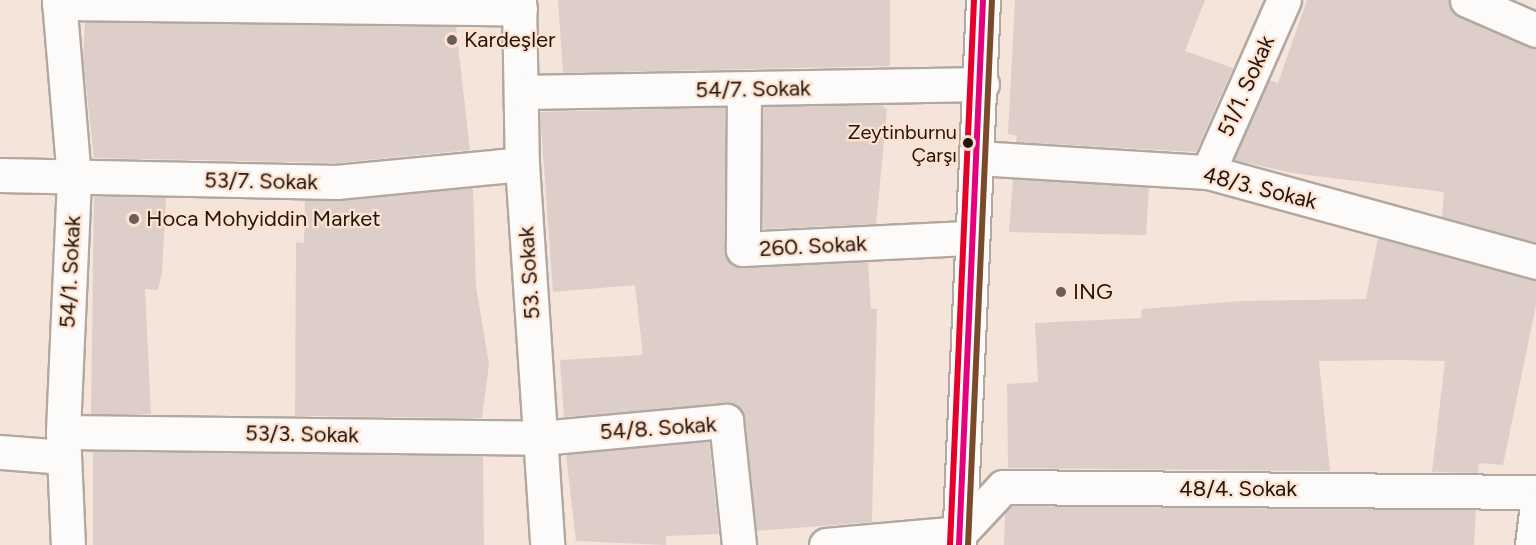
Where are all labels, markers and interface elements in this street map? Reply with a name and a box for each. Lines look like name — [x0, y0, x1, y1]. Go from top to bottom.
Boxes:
place label: Kardeşler — [464, 27, 555, 53]
street label: 51/1. Sokak — [1212, 31, 1280, 141]
marker: Kardeşler — [445, 33, 459, 47]
street label: 54/7. Sokak — [695, 75, 811, 103]
place label: Zeytinburnu Çarşı — [848, 120, 957, 167]
marker: Zeytinburnu Çarşı — [962, 137, 974, 149]
street label: 48/3. Sokak — [1200, 161, 1320, 215]
street label: 53/7. Sokak — [204, 167, 318, 195]
place label: Hoca Mohyiddin Market — [146, 206, 381, 232]
marker: Hoca Mohyiddin Market — [127, 212, 141, 226]
street label: 54/1. Sokak — [54, 215, 86, 329]
street label: 53. Sokak — [513, 226, 545, 320]
street label: 260. Sokak — [759, 230, 867, 262]
place label: ING — [1073, 279, 1113, 305]
marker: ING — [1054, 285, 1068, 299]
street label: 54/8. Sokak — [599, 411, 717, 445]
street label: 53/3. Sokak — [245, 420, 359, 448]
street label: 48/4. Sokak — [1179, 476, 1297, 502]

